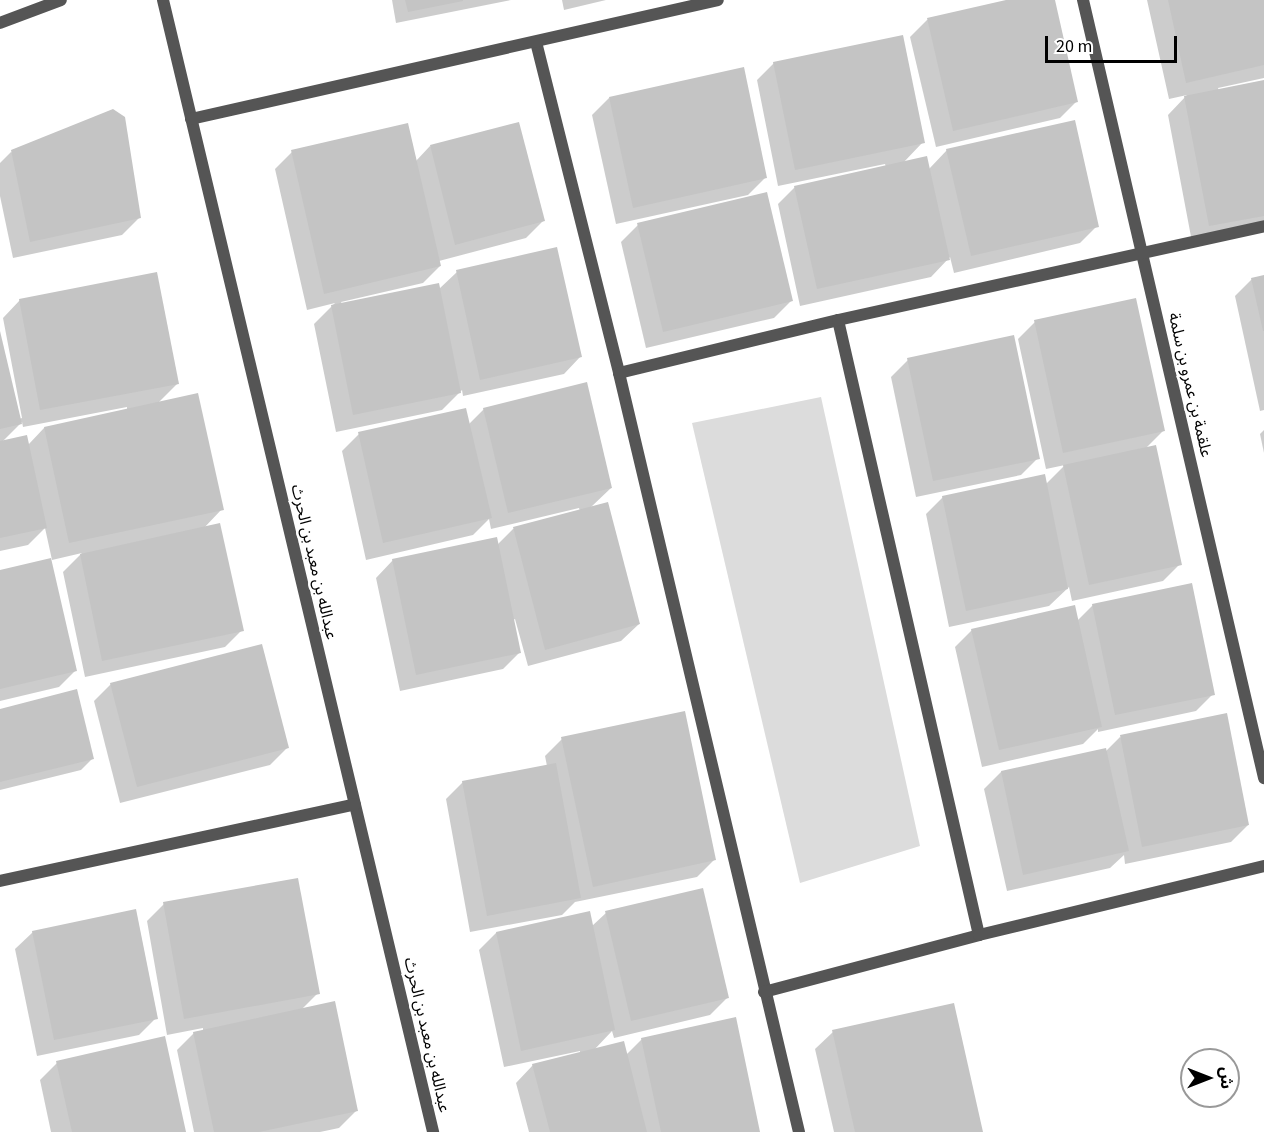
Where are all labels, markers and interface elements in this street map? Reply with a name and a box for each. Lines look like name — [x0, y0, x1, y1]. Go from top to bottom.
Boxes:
scale bar — [1048, 24, 1180, 62]
text: 20 m — [1056, 34, 1092, 59]
street label: علقمة بن عمرو بن سلمة — [1164, 311, 1216, 459]
street label: عبدالله بن معبد بن الحرث — [287, 483, 341, 641]
street label: عبدالله بن معبد بن الحرث — [400, 956, 454, 1114]
north arrow — [1180, 1048, 1240, 1108]
text: ش — [1215, 1067, 1237, 1089]

